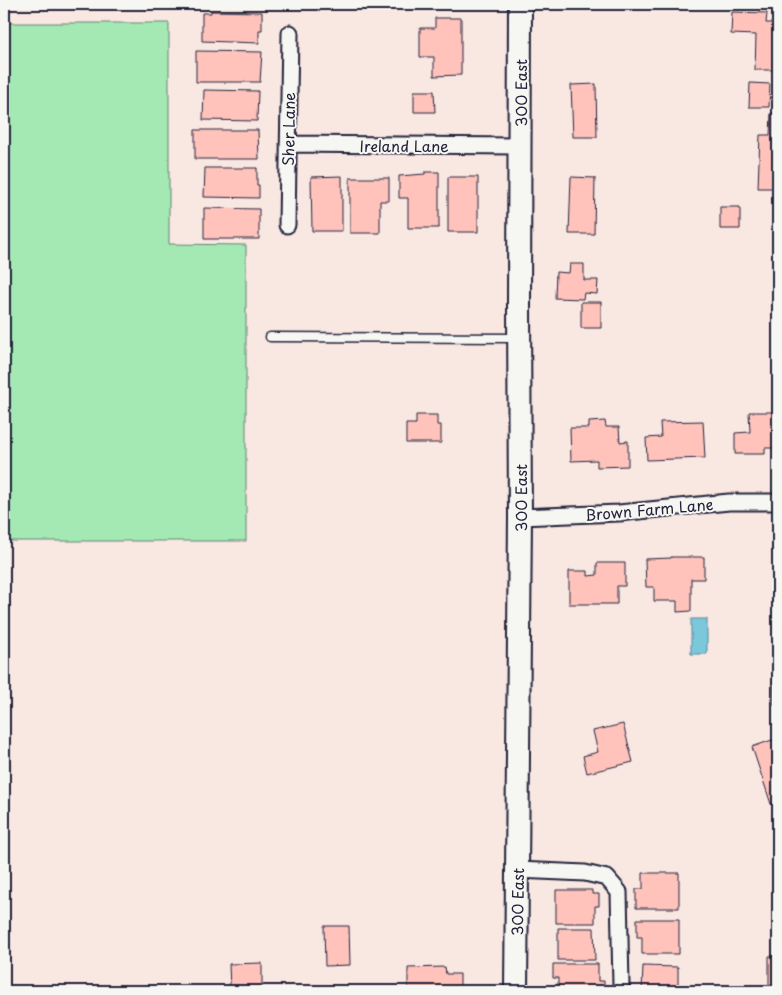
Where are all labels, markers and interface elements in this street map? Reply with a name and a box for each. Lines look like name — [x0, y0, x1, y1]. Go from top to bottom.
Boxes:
street label: 300 East — [509, 59, 532, 127]
street label: Sher Lane — [276, 92, 300, 166]
street label: Ireland Lane — [359, 134, 449, 157]
street label: 300 East — [509, 464, 532, 532]
street label: Brown Farm Lane — [584, 492, 714, 526]
street label: 300 East — [505, 868, 529, 936]

